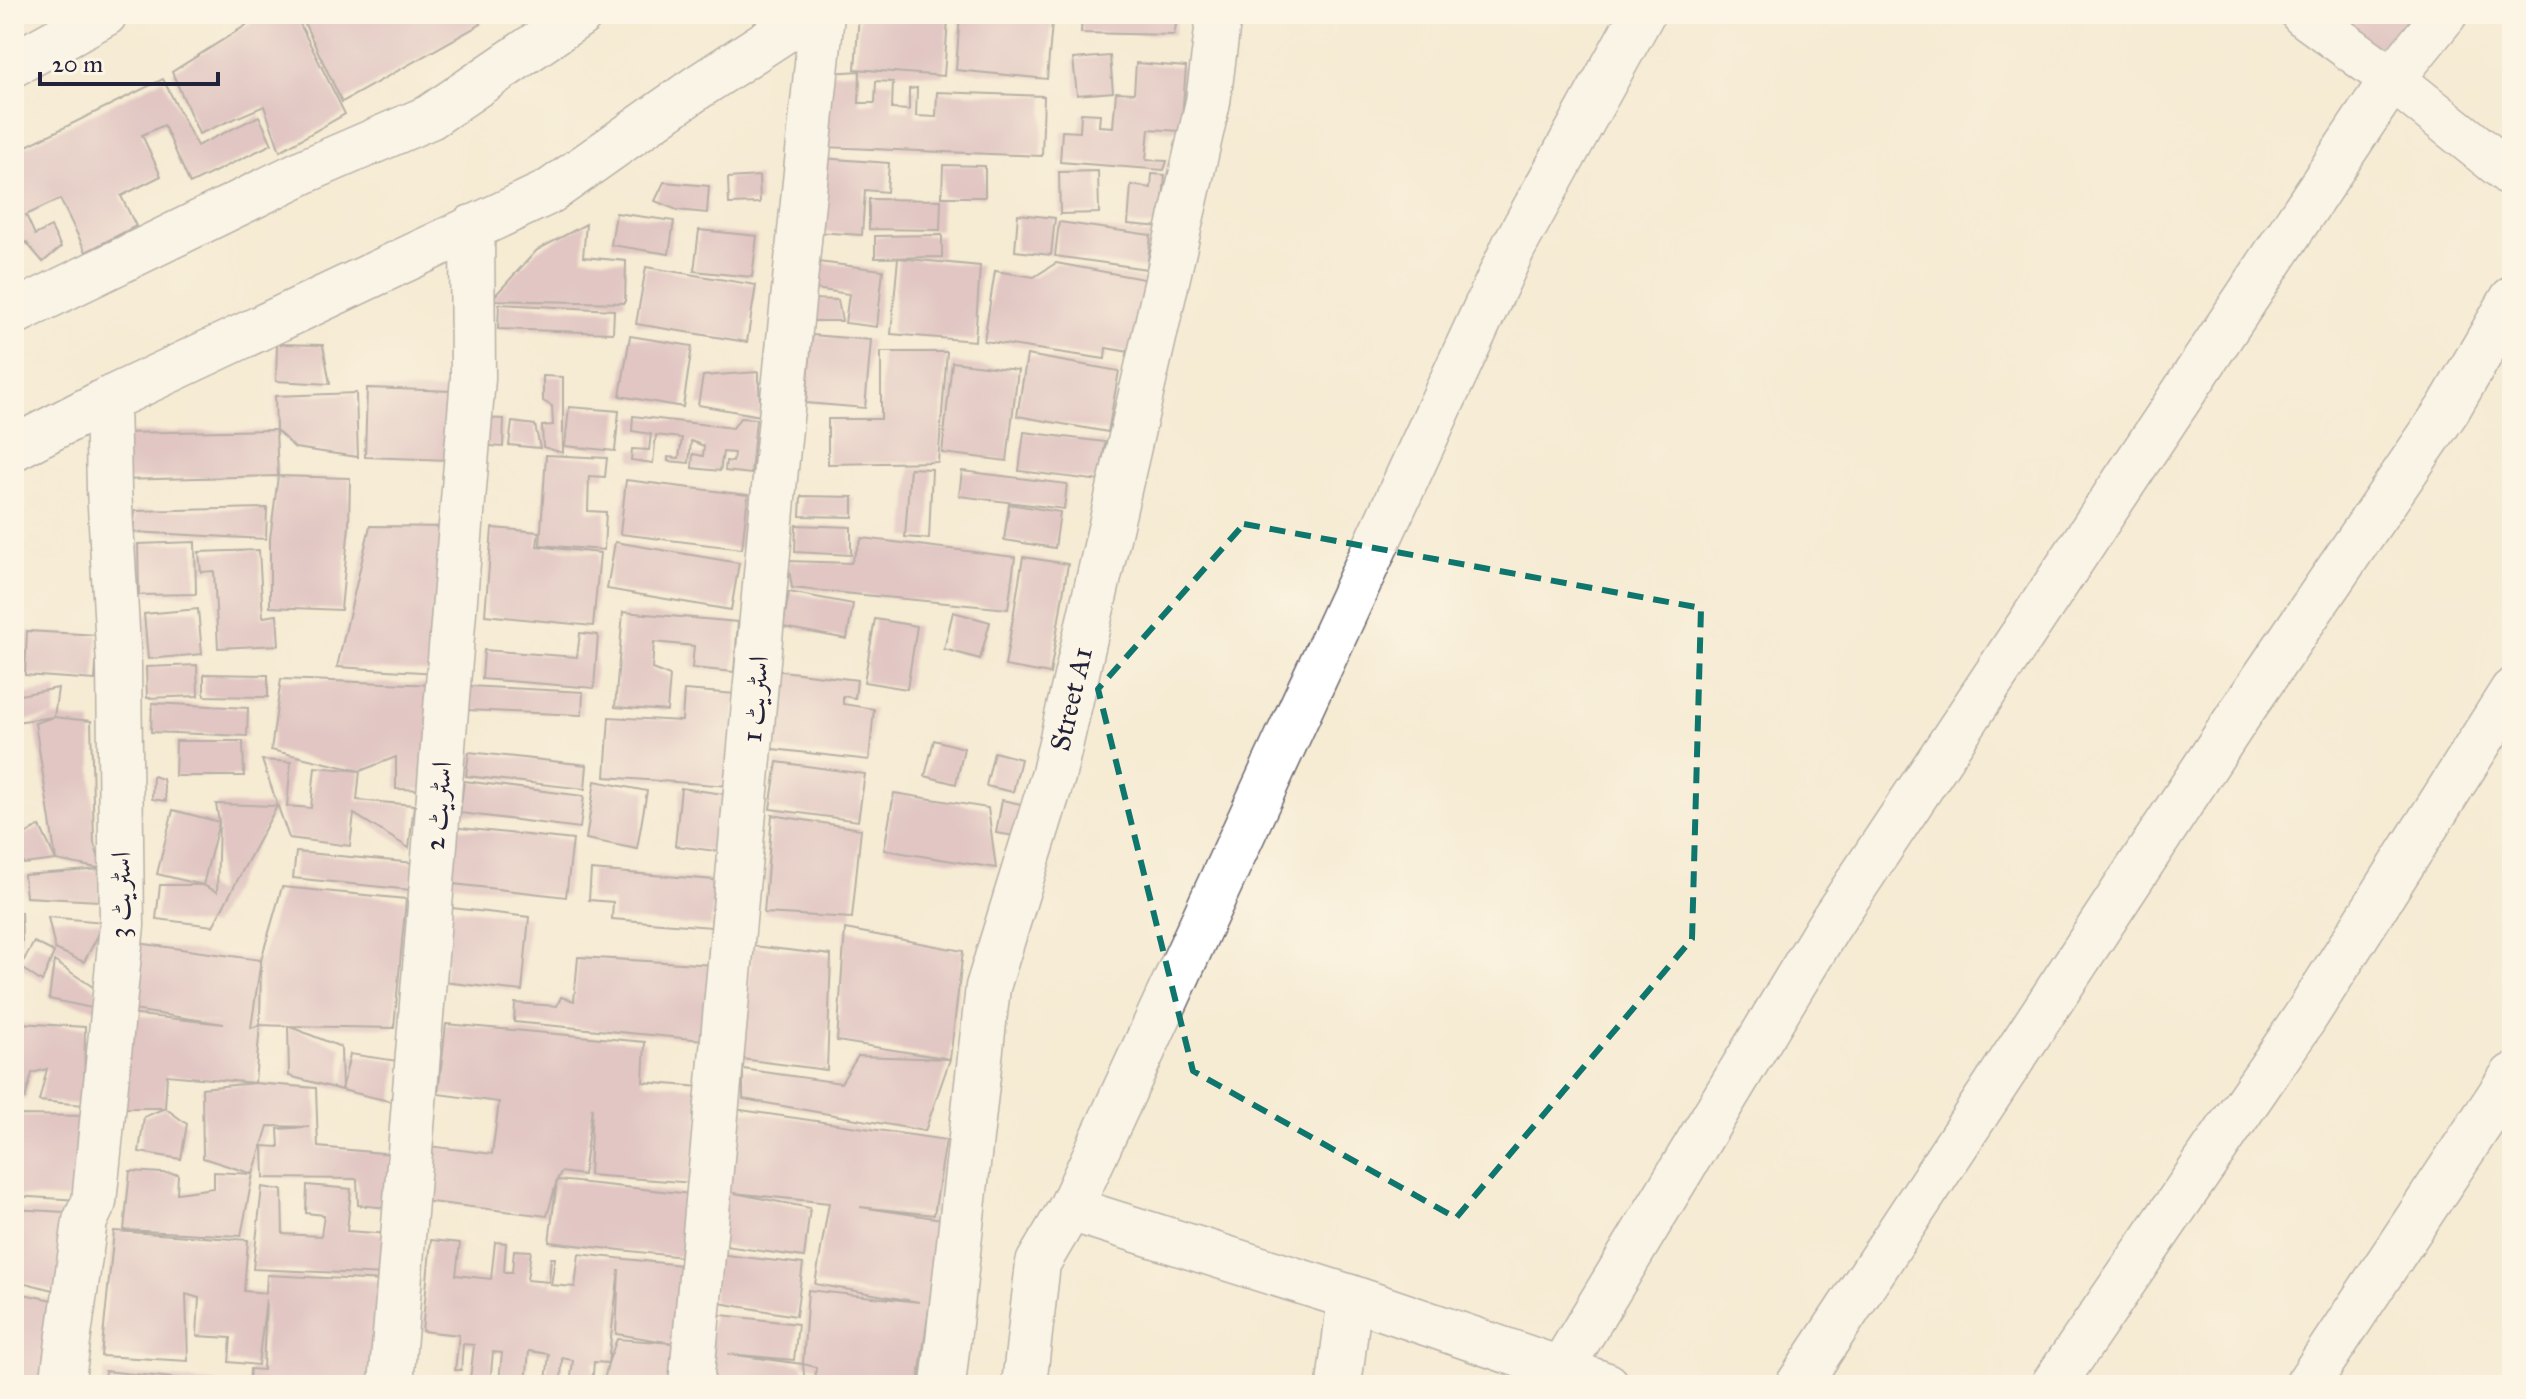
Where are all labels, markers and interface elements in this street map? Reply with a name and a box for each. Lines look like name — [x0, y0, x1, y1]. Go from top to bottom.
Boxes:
scale bar — [40, 36, 218, 86]
text: 20 m — [52, 49, 103, 79]
street label: Street A1 — [1042, 644, 1100, 754]
street label: اسٹریٹ 1 — [734, 654, 776, 744]
street label: اسٹریٹ 2 — [417, 760, 459, 852]
street label: اسٹریٹ 3 — [102, 851, 138, 939]

